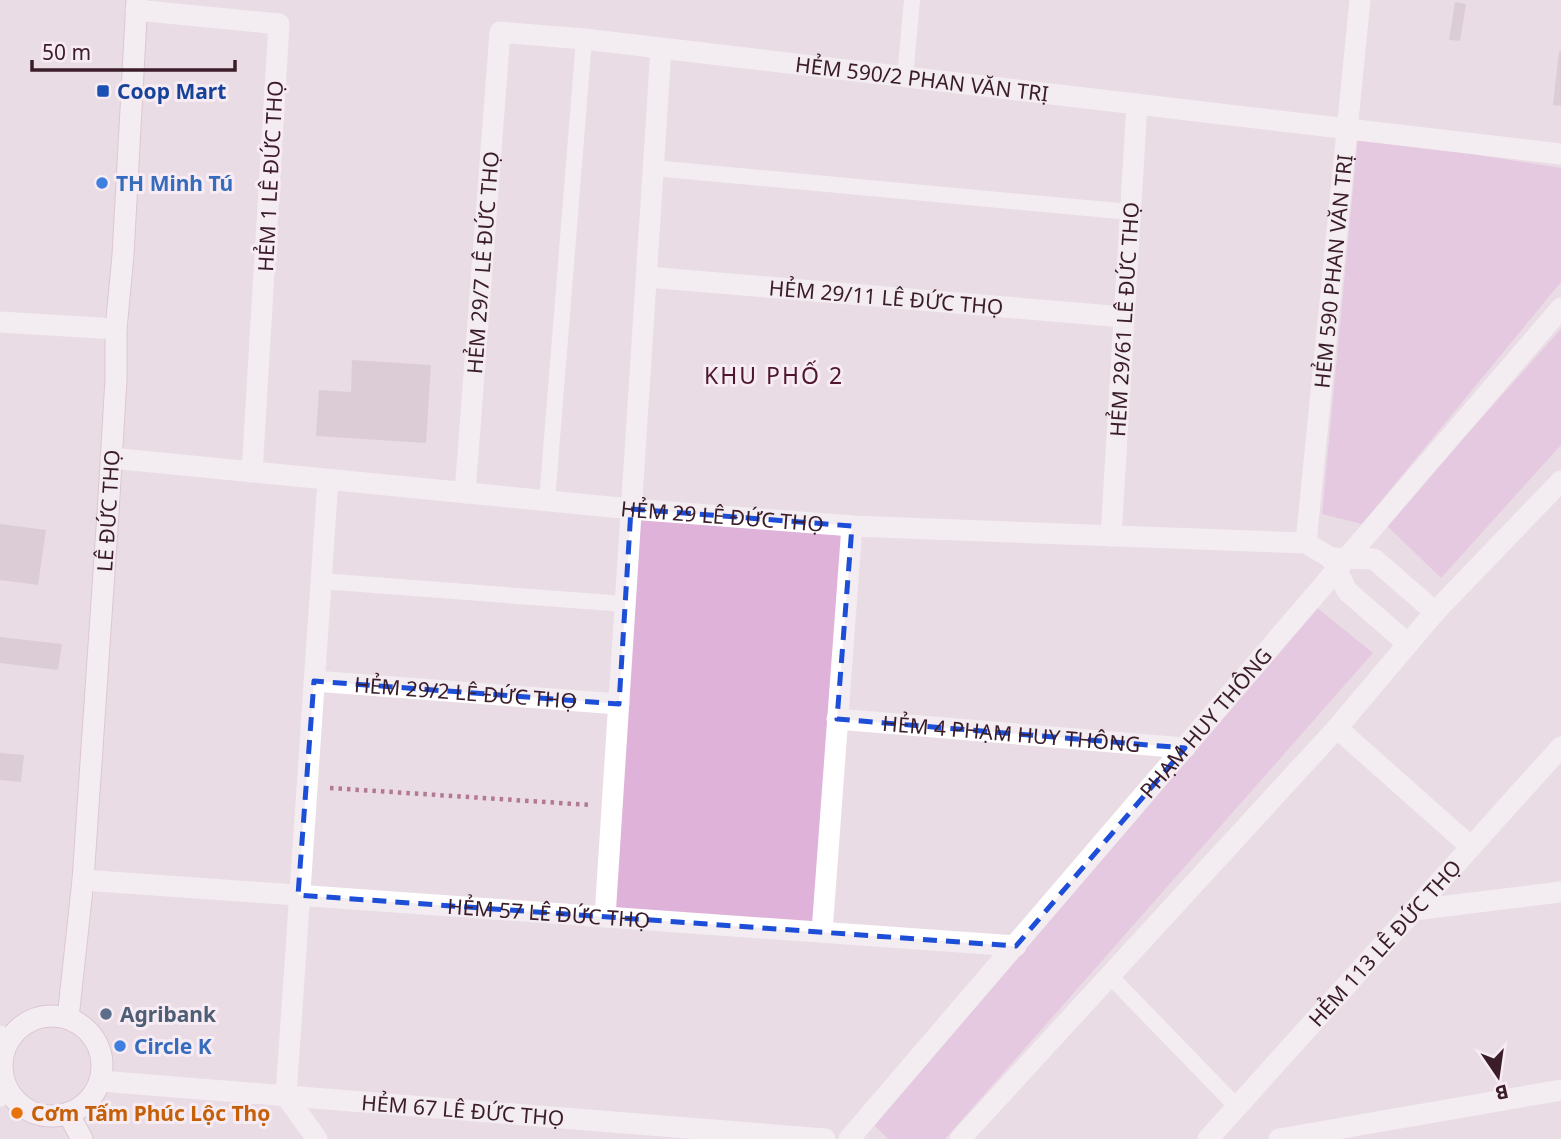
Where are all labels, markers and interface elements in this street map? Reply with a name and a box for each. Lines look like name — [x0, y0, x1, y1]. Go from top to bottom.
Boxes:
scale bar — [32, 28, 234, 72]
text: 50 m — [42, 38, 91, 66]
street label: HẺM 590/2 PHAN VĂN TRỊ — [794, 50, 1050, 108]
place label: Coop Mart — [117, 77, 226, 105]
street label: HẺM 1 LÊ ĐỨC THỌ — [251, 80, 289, 272]
marker: Coop Mart — [95, 83, 111, 99]
street label: HẺM 29/7 LÊ ĐỨC THỌ — [460, 150, 505, 375]
street label: HẺM 590 PHAN VĂN TRỊ — [1307, 153, 1359, 390]
place label: TH Minh Tú — [116, 169, 233, 197]
marker: TH Minh Tú — [94, 175, 110, 191]
street label: HẺM 29/61 LÊ ĐỨC THỌ — [1103, 201, 1145, 438]
street label: HẺM 29/11 LÊ ĐỨC THỌ — [768, 273, 1005, 321]
district label: KHU PHỐ 2 — [704, 359, 844, 391]
street label: LÊ ĐỨC THỌ — [90, 449, 126, 573]
street label: HẺM 29 LÊ ĐỨC THỌ — [619, 494, 825, 538]
street label: PHẠM HUY THÔNG — [1133, 642, 1278, 804]
street label: HẺM 29/2 LÊ ĐỨC THỌ — [353, 670, 578, 715]
street label: HẺM 4 PHẠM HUY THÔNG — [881, 709, 1141, 758]
street label: HẺM 113 LÊ ĐỨC THỌ — [1302, 853, 1467, 1032]
street label: HẺM 57 LÊ ĐỨC THỌ — [446, 892, 651, 934]
place label: Agribank — [120, 1000, 217, 1028]
marker: Agribank — [98, 1006, 114, 1022]
place label: Circle K — [134, 1032, 212, 1060]
marker: Circle K — [112, 1038, 128, 1054]
north arrow — [1463, 1041, 1533, 1111]
text: B — [1493, 1078, 1511, 1107]
street label: HẺM 67 LÊ ĐỨC THỌ — [360, 1088, 565, 1132]
place label: Cơm Tấm Phúc Lộc Thọ — [31, 1099, 270, 1127]
marker: Cơm Tấm Phúc Lộc Thọ — [9, 1105, 25, 1121]

